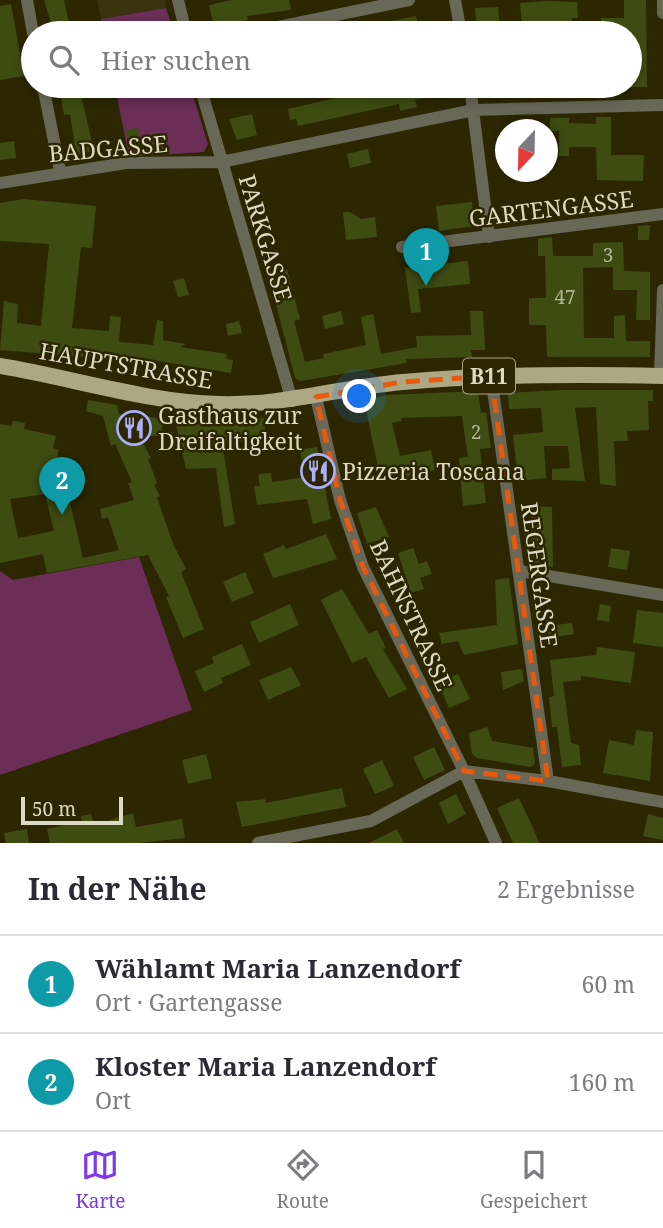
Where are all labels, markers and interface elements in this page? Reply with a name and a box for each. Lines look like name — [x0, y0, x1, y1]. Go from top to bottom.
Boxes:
search box — [21, 21, 642, 98]
icon: search — [45, 41, 83, 79]
text: Hier suchen — [101, 42, 251, 78]
north arrow — [495, 119, 558, 182]
street label: BADGASSE — [47, 127, 169, 169]
street label: PARKGASSE — [231, 170, 301, 306]
street label: GARTENGASSE — [467, 182, 635, 234]
pin: 1 — [403, 228, 449, 286]
house number: 3 — [603, 242, 613, 268]
house number: 47 — [554, 284, 576, 310]
street label: HAUPTSTRASSE — [37, 334, 215, 396]
road number: B11 — [463, 358, 515, 394]
your location — [342, 379, 376, 413]
place label: Gasthaus zur Dreifaltigkeit — [158, 399, 302, 457]
restaurant icon: Gasthaus zur Dreifaltigkeit — [115, 409, 153, 447]
house number: 2 — [471, 419, 481, 445]
restaurant icon: Pizzeria Toscana — [299, 452, 337, 490]
place label: Pizzeria Toscana — [342, 455, 525, 487]
pin: 2 — [39, 457, 85, 515]
street label: REGERGASSE — [514, 500, 566, 650]
street label: BAHNSTRASSE — [363, 534, 461, 696]
scale bar — [21, 794, 122, 826]
text: 50 m — [32, 796, 76, 822]
text: In der Nähe — [28, 868, 207, 909]
text: 2 Ergebnisse — [497, 873, 635, 905]
text: Wählamt Maria Lanzendorf — [95, 950, 460, 986]
text: 1 — [45, 968, 58, 1000]
text: 60 m — [582, 968, 635, 1000]
text: Ort · Gartengasse — [95, 986, 283, 1018]
text: Kloster Maria Lanzendorf — [95, 1048, 436, 1084]
text: 2 — [45, 1066, 58, 1098]
text: 160 m — [569, 1066, 635, 1098]
text: Ort — [95, 1084, 131, 1116]
tab: Karte — [76, 1146, 125, 1214]
tab: Route — [277, 1146, 329, 1214]
tab: Gespeichert — [480, 1146, 587, 1214]

